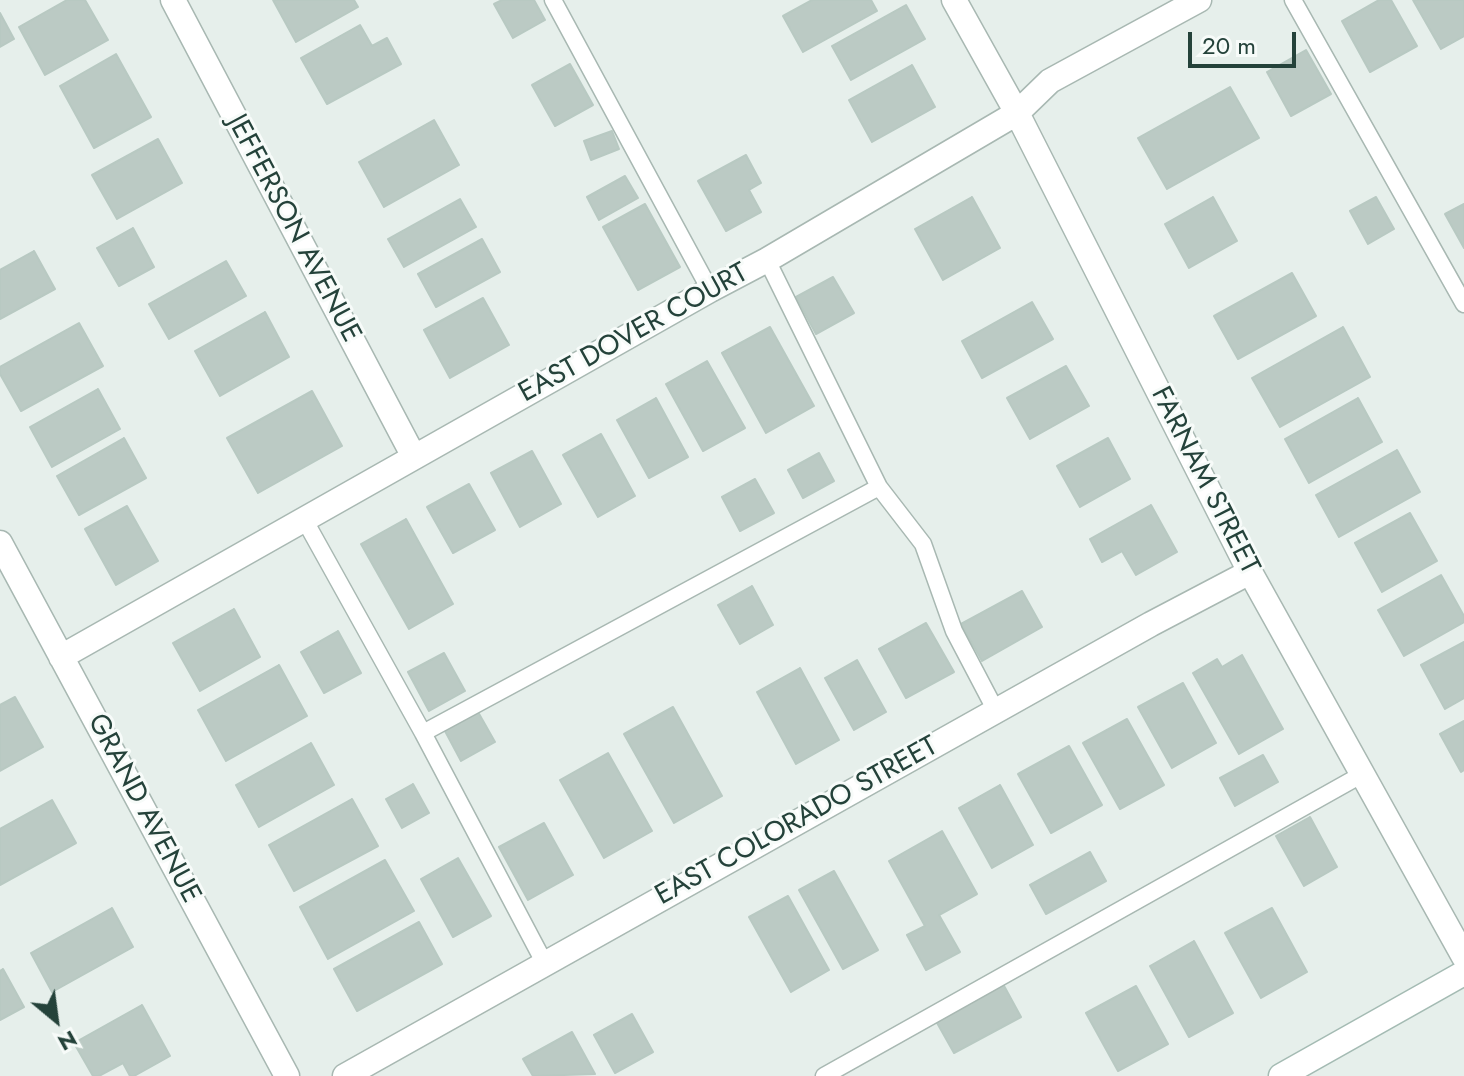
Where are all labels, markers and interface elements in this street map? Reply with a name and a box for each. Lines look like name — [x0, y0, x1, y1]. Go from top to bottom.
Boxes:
scale bar — [1192, 16, 1300, 66]
text: 20 m — [1202, 28, 1256, 63]
street label: JEFFERSON AVENUE — [219, 109, 367, 349]
street label: EAST DOVER COURT — [514, 257, 754, 411]
street label: FARNAM STREET — [1142, 382, 1266, 580]
street label: GRAND AVENUE — [79, 709, 207, 909]
street label: EAST COLORADO STREET — [650, 730, 944, 914]
north arrow — [16, 980, 96, 1060]
text: N — [52, 1023, 83, 1059]

